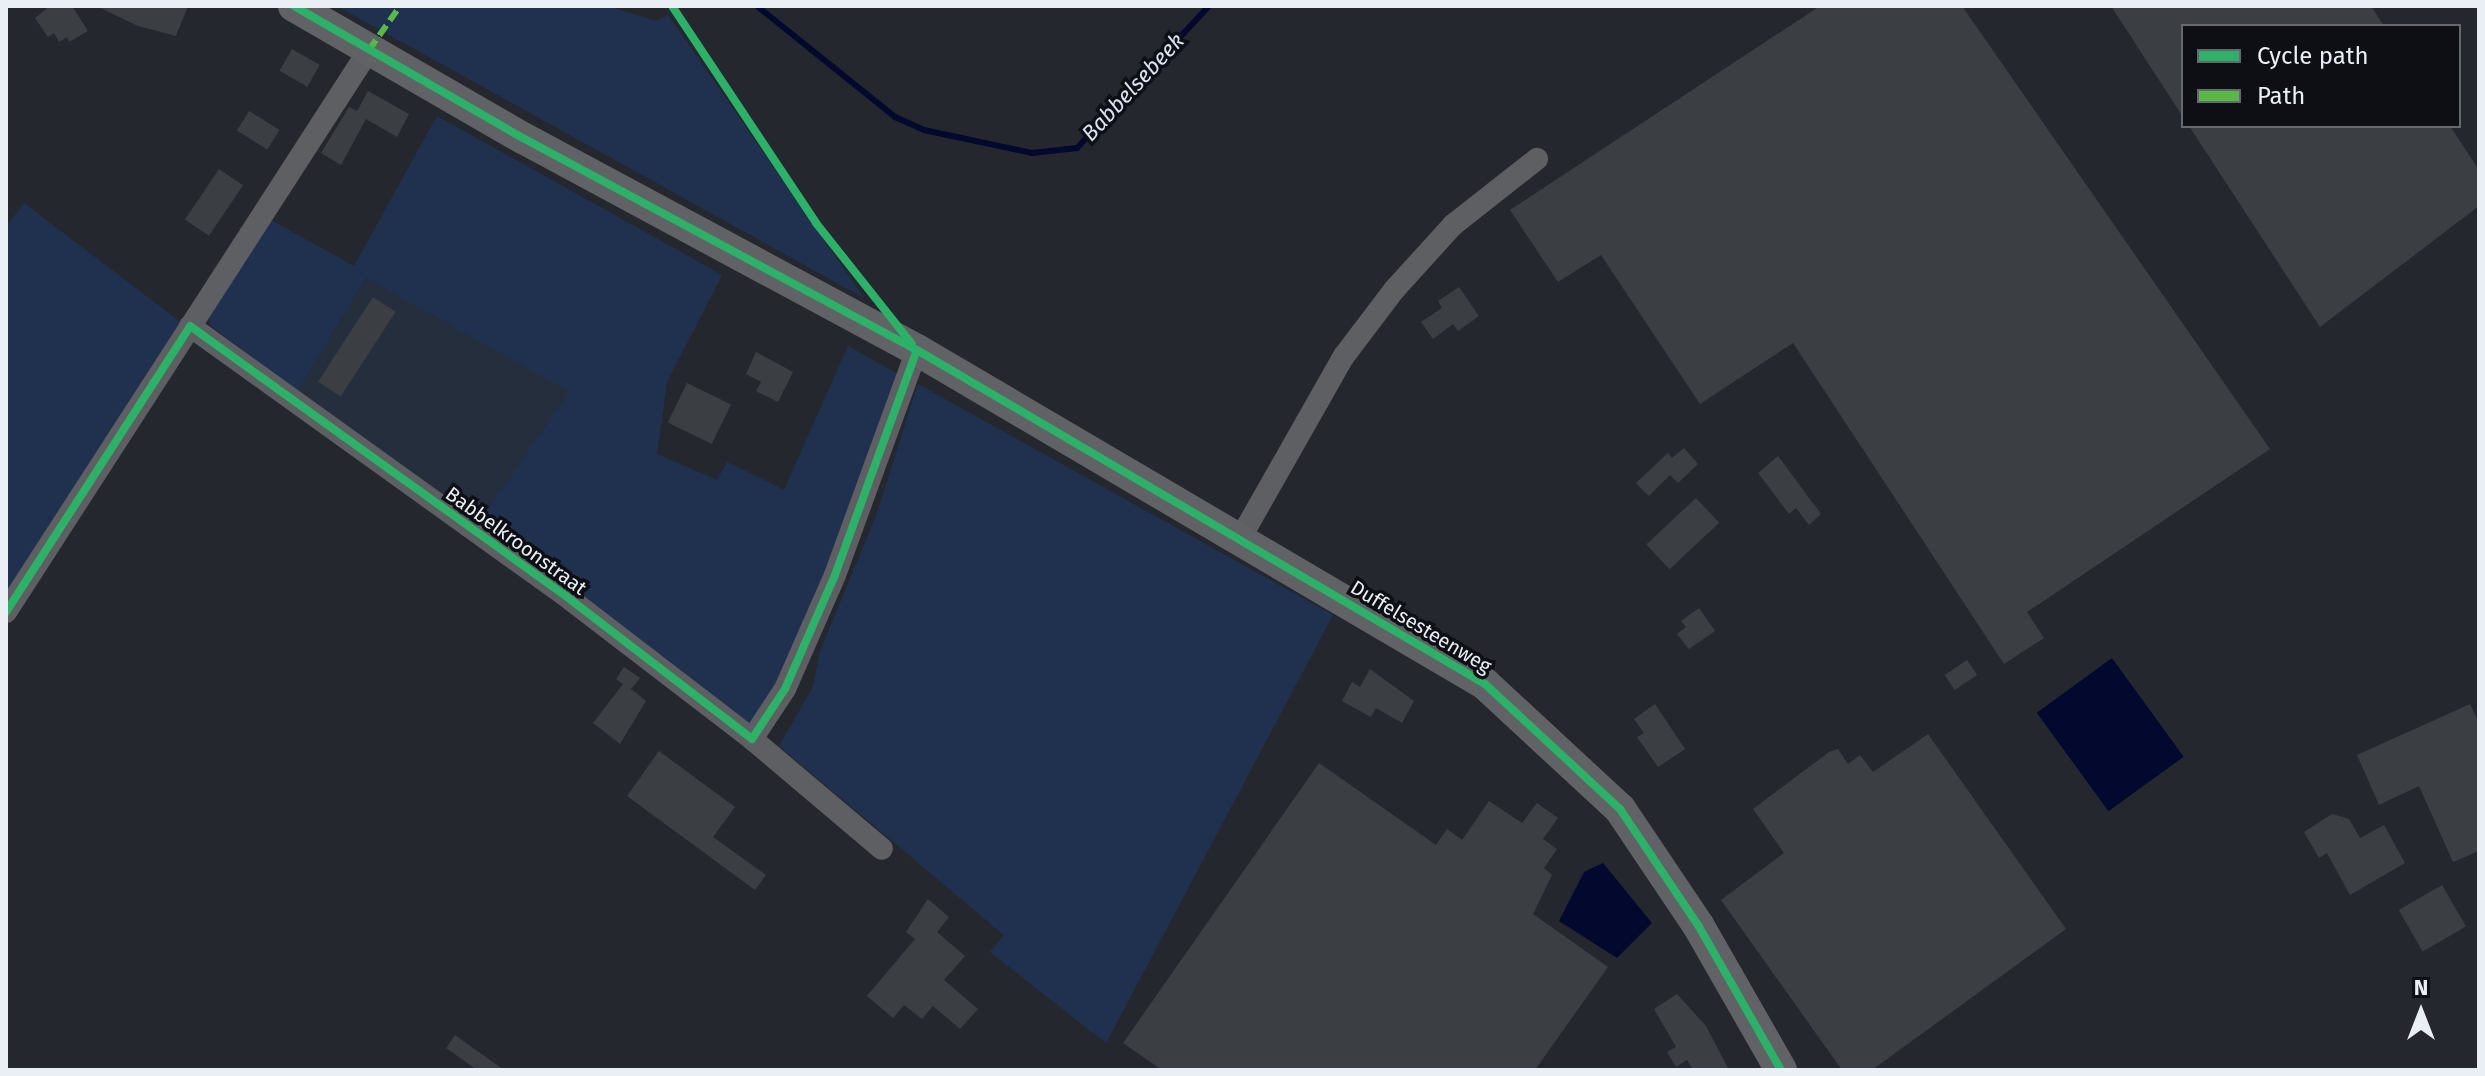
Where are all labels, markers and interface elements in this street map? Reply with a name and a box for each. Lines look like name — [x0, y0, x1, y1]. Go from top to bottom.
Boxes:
legend — [2181, 24, 2461, 128]
water label: Babbelsebeek — [1076, 28, 1190, 146]
text: Cycle path — [2257, 42, 2369, 70]
text: Path — [2257, 82, 2305, 110]
street label: Babbelkroonstraat — [441, 482, 591, 600]
street label: Duffelsesteenweg — [1346, 575, 1496, 679]
north arrow — [2381, 972, 2461, 1052]
text: N — [2414, 974, 2428, 1001]

